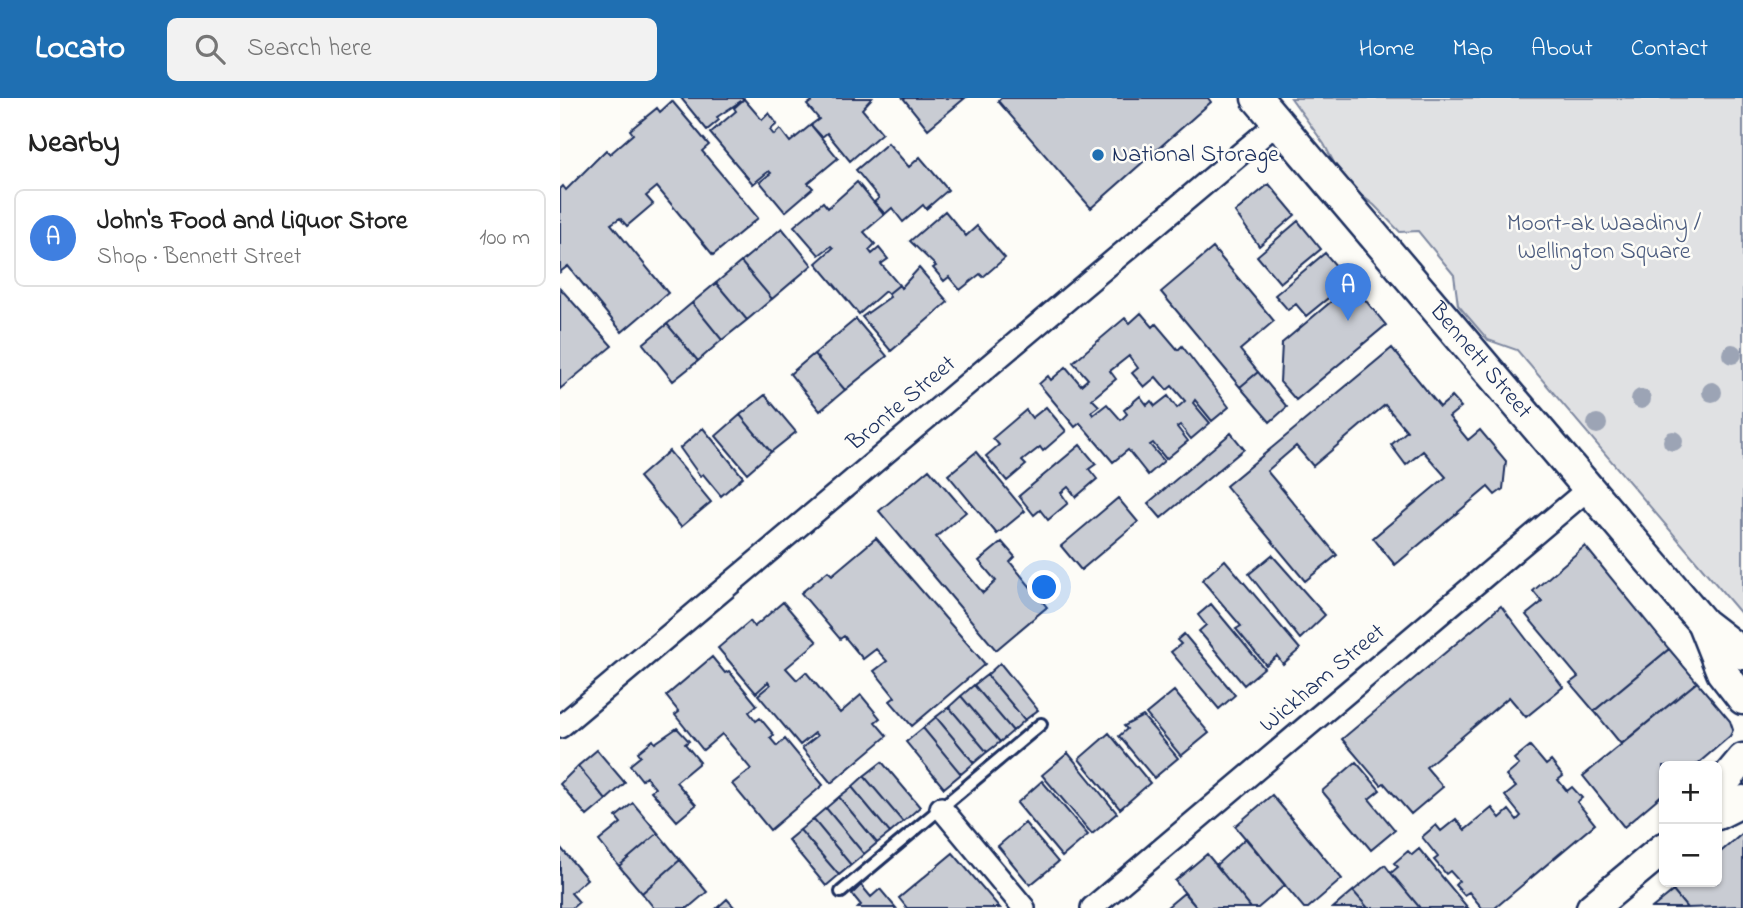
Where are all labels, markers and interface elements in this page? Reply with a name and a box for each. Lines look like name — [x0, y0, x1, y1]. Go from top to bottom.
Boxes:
search box — [167, 18, 657, 81]
text: Locato — [35, 25, 125, 73]
icon: search — [191, 30, 229, 68]
text: Search here — [247, 30, 372, 68]
text: Home — [1359, 32, 1415, 67]
text: Map — [1453, 32, 1493, 67]
text: About — [1531, 32, 1593, 67]
text: Contact — [1631, 32, 1708, 67]
text: Nearby — [28, 122, 120, 166]
place label: National Storage — [1112, 138, 1279, 173]
marker: National Storage — [1090, 147, 1106, 163]
text: John's Food and Liquor Store — [97, 203, 407, 241]
park label: Moort-ak Waadiny / Wellington Square — [1507, 207, 1702, 270]
text: A — [46, 222, 60, 255]
text: 100 m — [479, 222, 530, 255]
text: Shop · Bennett Street — [97, 241, 302, 274]
pin: A — [1325, 263, 1371, 321]
street label: Bennett Street — [1420, 294, 1540, 427]
street label: Bronte Street — [839, 348, 964, 461]
your location — [1027, 570, 1061, 604]
street label: Wickham Street — [1252, 616, 1394, 742]
map controls — [1659, 761, 1722, 887]
button: + — [1659, 761, 1722, 824]
button: − — [1659, 824, 1722, 887]

